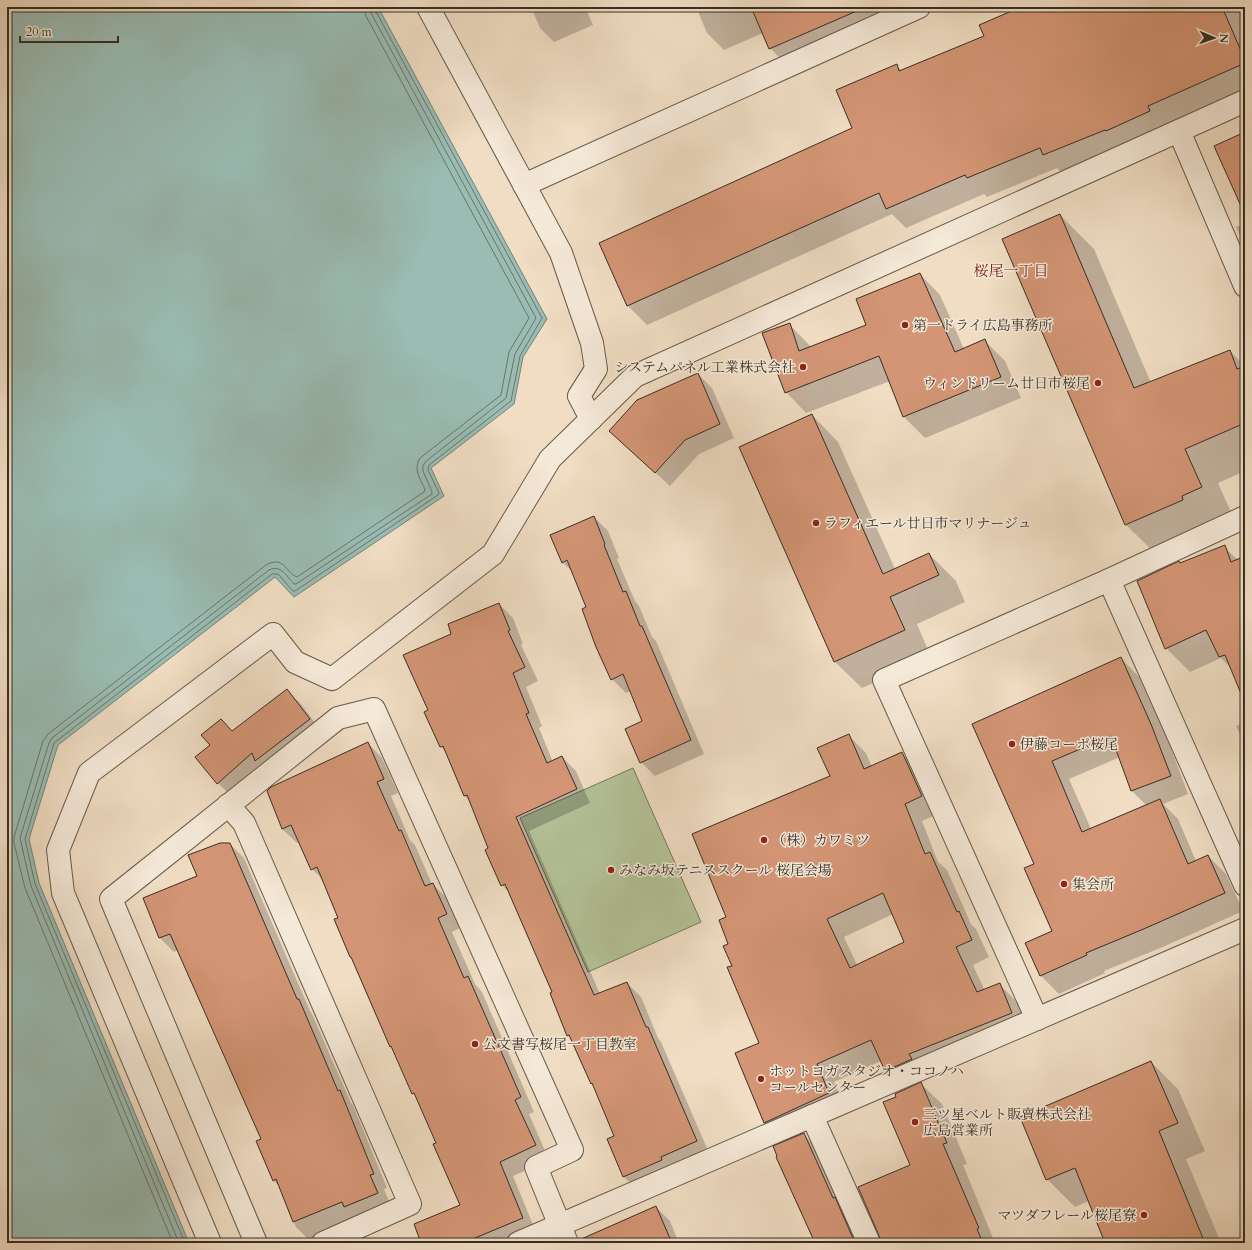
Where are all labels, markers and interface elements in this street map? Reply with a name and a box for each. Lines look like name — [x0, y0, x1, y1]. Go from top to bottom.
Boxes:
scale bar — [20, 18, 118, 44]
north arrow — [1194, 18, 1234, 58]
text: 20 m — [26, 24, 53, 40]
text: N — [1216, 33, 1231, 44]
district label: 桜尾一丁目 — [973, 261, 1049, 281]
place label: 第一ドライ広島事務所 — [913, 316, 1053, 335]
marker: 第一ドライ広島事務所 — [900, 320, 910, 330]
place label: システムパネル工業株式会社 — [614, 358, 795, 377]
marker: システムパネル工業株式会社 — [798, 362, 808, 372]
place label: ウィンドリーム廿日市桜尾 — [923, 374, 1090, 393]
marker: ウィンドリーム廿日市桜尾 — [1093, 378, 1103, 388]
place label: ラフィエール廿日市マリナージュ — [824, 514, 1032, 533]
marker: ラフィエール廿日市マリナージュ — [811, 518, 821, 528]
place label: 伊藤コーポ桜尾 — [1020, 735, 1118, 754]
marker: 伊藤コーポ桜尾 — [1007, 739, 1017, 749]
place label: （株）カワミツ — [772, 831, 870, 850]
marker: （株）カワミツ — [759, 835, 769, 845]
place label: みなみ坂テニススクール 桜尾会場 — [619, 861, 832, 880]
marker: みなみ坂テニススクール 桜尾会場 — [606, 865, 616, 875]
place label: 集会所 — [1072, 875, 1114, 894]
marker: 集会所 — [1059, 879, 1069, 889]
place label: 公文書写桜尾一丁目教室 — [483, 1035, 637, 1054]
marker: 公文書写桜尾一丁目教室 — [470, 1039, 480, 1049]
place label: ホットヨガスタジオ・ココノハ コールセンター — [769, 1062, 964, 1097]
marker: ホットヨガスタジオ・ココノハ コールセンター — [756, 1074, 766, 1084]
place label: 三ツ星ベルト販賣株式会社 広島営業所 — [923, 1105, 1091, 1140]
marker: 三ツ星ベルト販賣株式会社 広島営業所 — [910, 1117, 920, 1127]
place label: マツダフレール桜尾寮 — [997, 1206, 1136, 1225]
marker: マツダフレール桜尾寮 — [1139, 1210, 1149, 1220]

